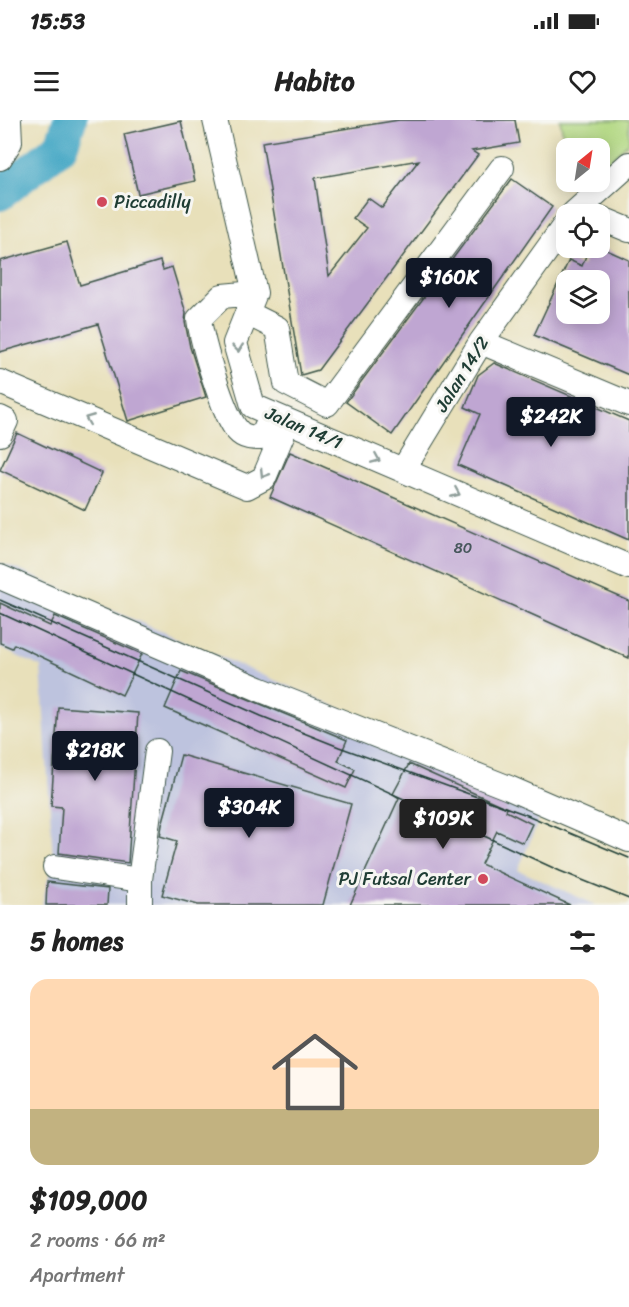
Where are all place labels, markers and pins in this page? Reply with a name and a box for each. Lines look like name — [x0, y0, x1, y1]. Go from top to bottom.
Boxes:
place label: Piccadilly — [114, 186, 192, 218]
marker: Piccadilly — [95, 195, 109, 209]
pin: $160K — [407, 258, 491, 309]
pin: $242K — [509, 397, 593, 448]
pin: $218K — [53, 731, 137, 782]
pin: $304K — [207, 788, 291, 839]
pin: $109K — [401, 799, 485, 850]
place label: PJ Futsal Center — [338, 863, 473, 895]
marker: PJ Futsal Center — [476, 872, 490, 886]

